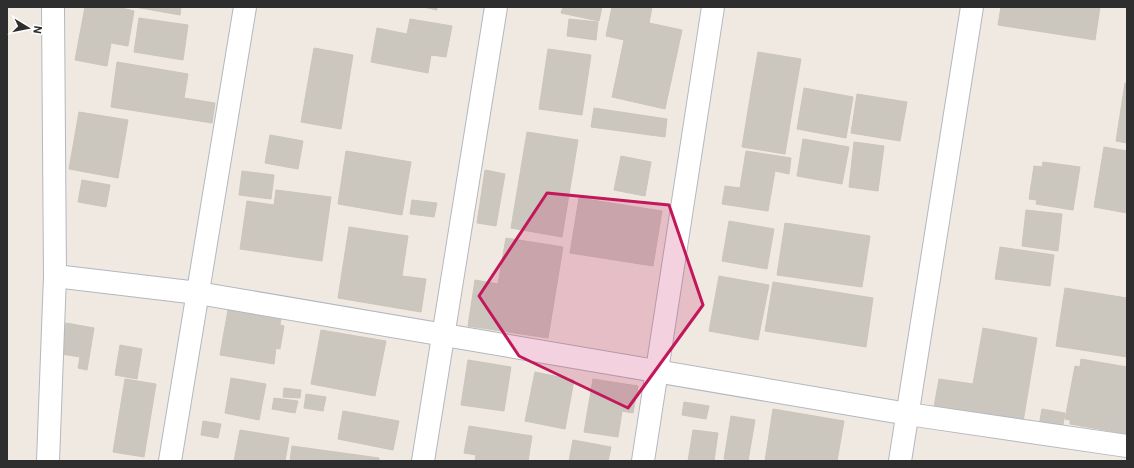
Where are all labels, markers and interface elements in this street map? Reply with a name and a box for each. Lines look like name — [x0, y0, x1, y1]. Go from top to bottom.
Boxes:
north arrow — [8, 8, 48, 48]
text: N — [30, 25, 44, 35]

